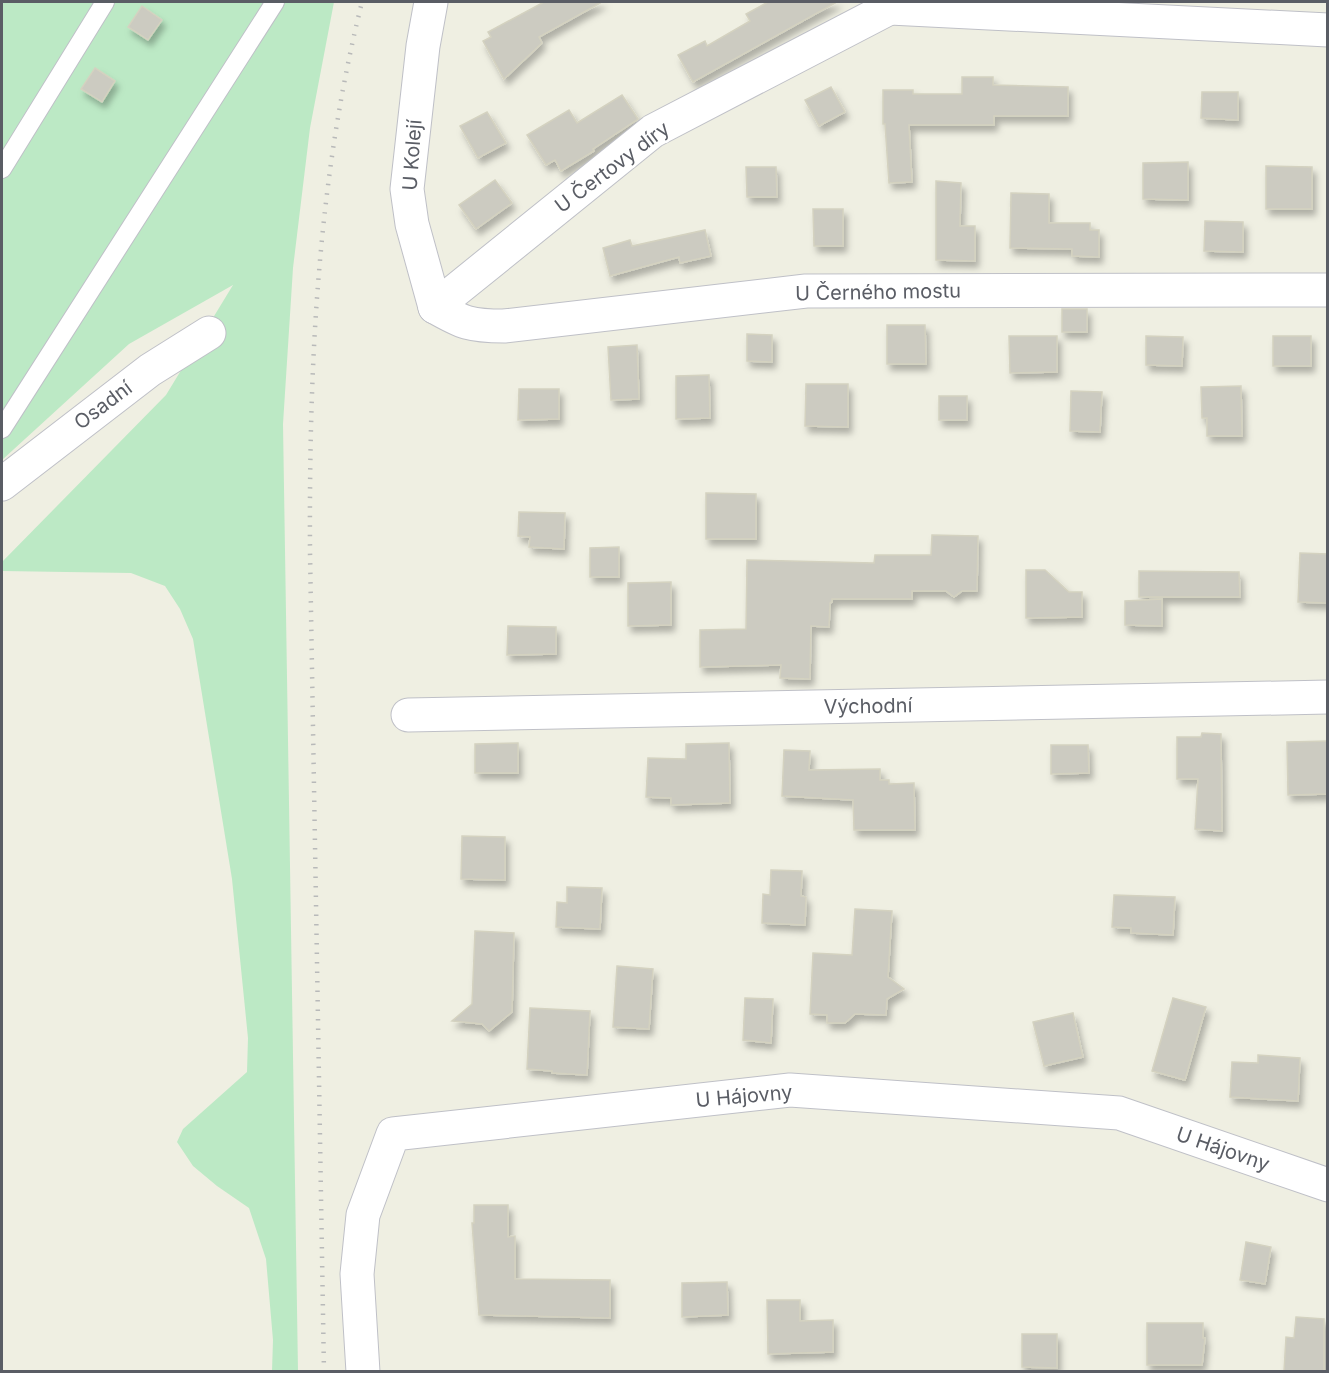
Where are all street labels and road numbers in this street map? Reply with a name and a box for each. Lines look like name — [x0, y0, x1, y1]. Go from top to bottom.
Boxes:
street label: U Čertovy díry — [550, 116, 674, 218]
street label: U Kolejí — [398, 118, 426, 191]
street label: U Černého mostu — [795, 279, 961, 305]
street label: Osadní — [69, 375, 137, 434]
street label: Východní — [823, 693, 913, 719]
street label: U Hájovny — [695, 1080, 793, 1112]
street label: U Hájovny — [1173, 1122, 1273, 1176]

